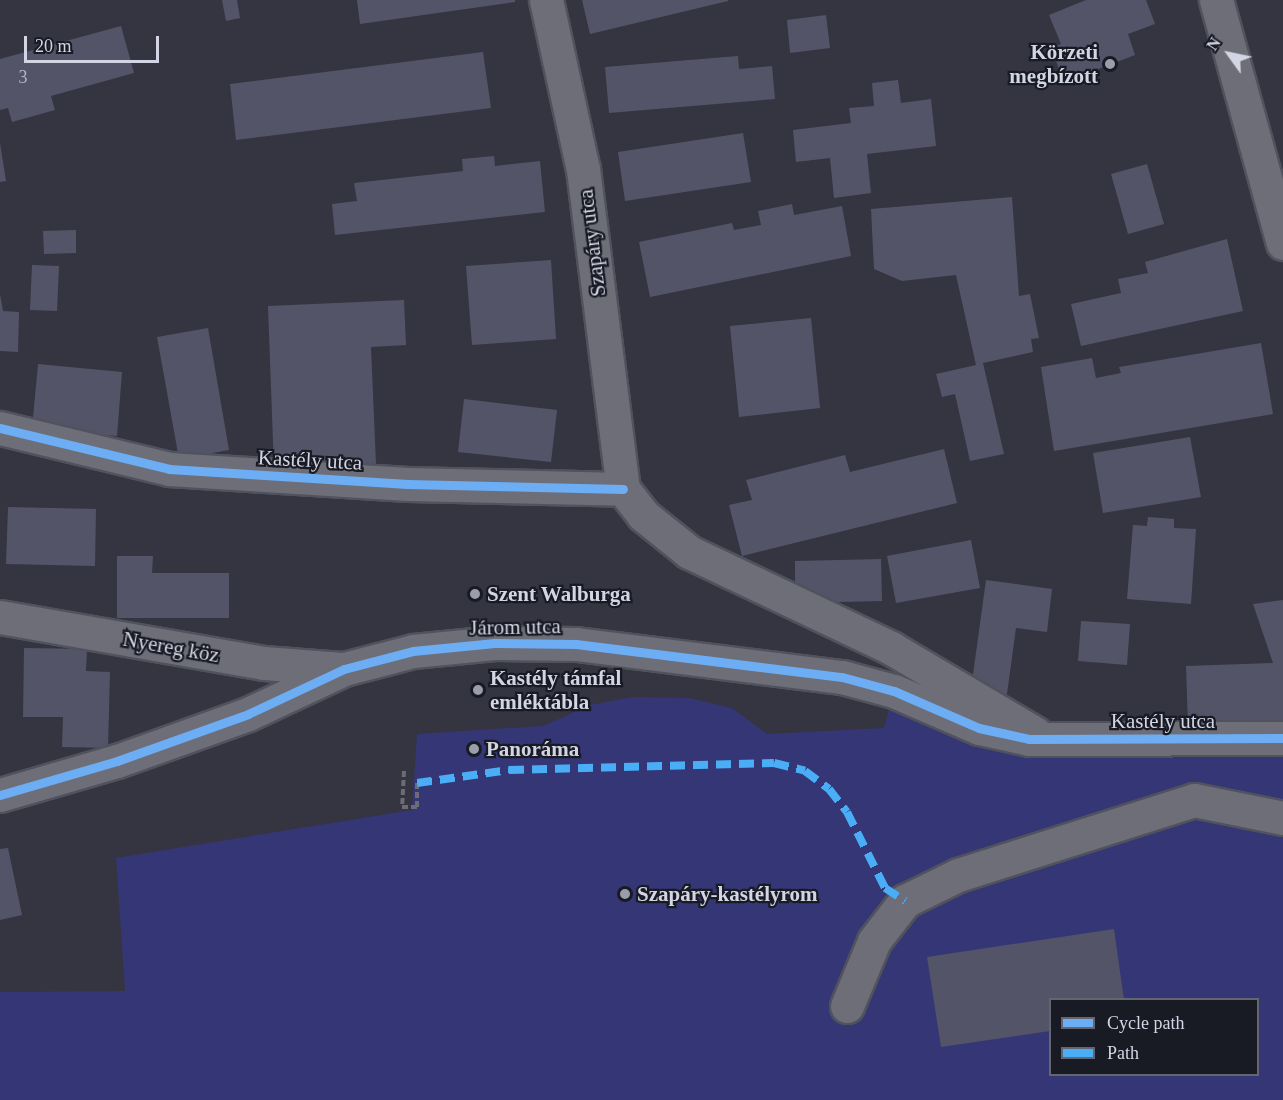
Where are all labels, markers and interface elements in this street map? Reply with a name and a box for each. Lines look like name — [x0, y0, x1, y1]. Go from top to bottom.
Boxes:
scale bar — [27, 24, 162, 62]
north arrow — [1199, 24, 1259, 84]
text: N — [1203, 34, 1224, 53]
text: 20 m — [35, 36, 72, 56]
place label: Körzeti megbízott — [1009, 39, 1098, 89]
marker: Körzeti megbízott — [1103, 57, 1117, 71]
house number: 3 — [18, 66, 28, 88]
street label: Szapáry utca — [573, 188, 611, 298]
street label: Kastély utca — [257, 445, 363, 475]
place label: Szent Walburga — [487, 581, 631, 607]
marker: Szent Walburga — [468, 587, 482, 601]
street label: Járom utca — [469, 614, 561, 640]
street label: Nyereg köz — [121, 626, 221, 668]
place label: Kastély támfal emléktábla — [490, 665, 621, 715]
marker: Kastély támfal emléktábla — [471, 683, 485, 697]
street label: Kastély utca — [1111, 708, 1215, 734]
place label: Panoráma — [486, 736, 579, 762]
marker: Panoráma — [467, 742, 481, 756]
place label: Szapáry-kastélyrom — [637, 881, 817, 907]
marker: Szapáry-kastélyrom — [618, 887, 632, 901]
legend — [1049, 998, 1259, 1076]
text: Cycle path — [1107, 1013, 1184, 1033]
text: Path — [1107, 1043, 1139, 1063]

